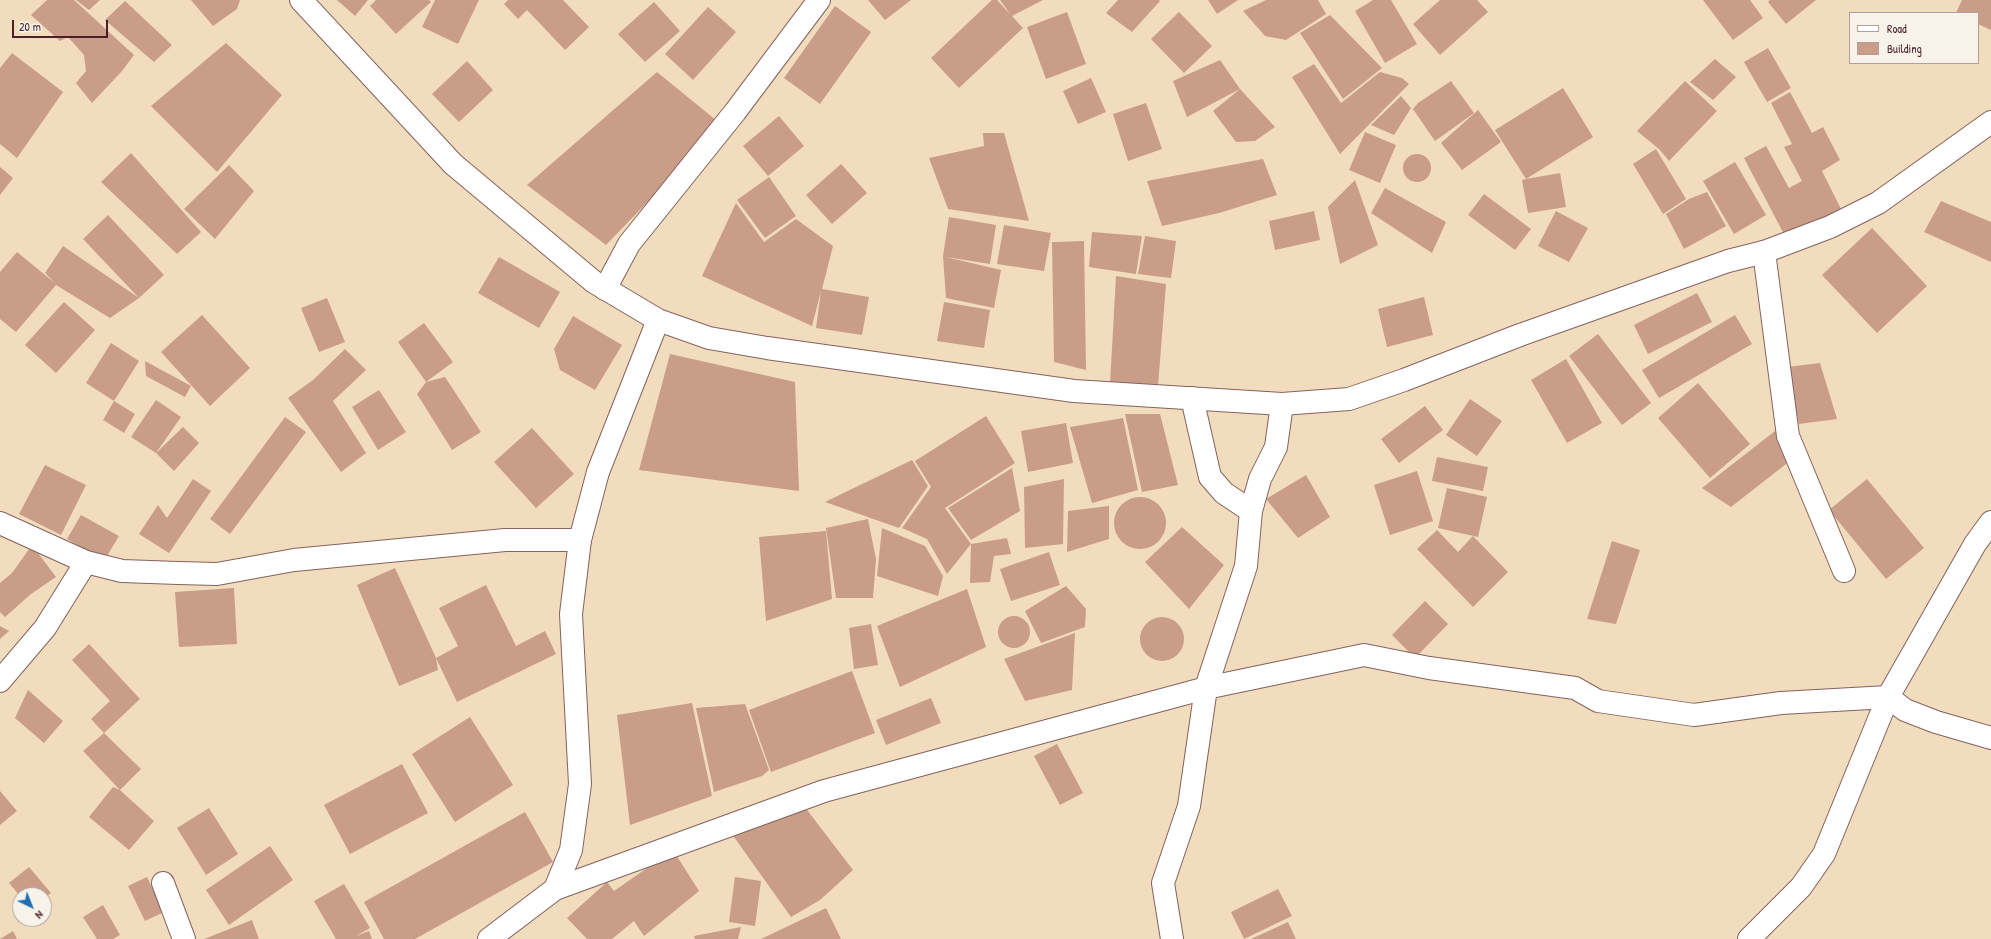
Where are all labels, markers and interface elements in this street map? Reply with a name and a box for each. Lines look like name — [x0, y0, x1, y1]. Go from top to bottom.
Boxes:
scale bar — [14, 12, 110, 38]
legend — [1849, 12, 1979, 64]
text: 20 m — [19, 18, 41, 35]
text: Road — [1887, 20, 1907, 37]
text: Building — [1887, 40, 1922, 57]
north arrow — [12, 887, 52, 927]
text: N — [33, 908, 46, 922]

